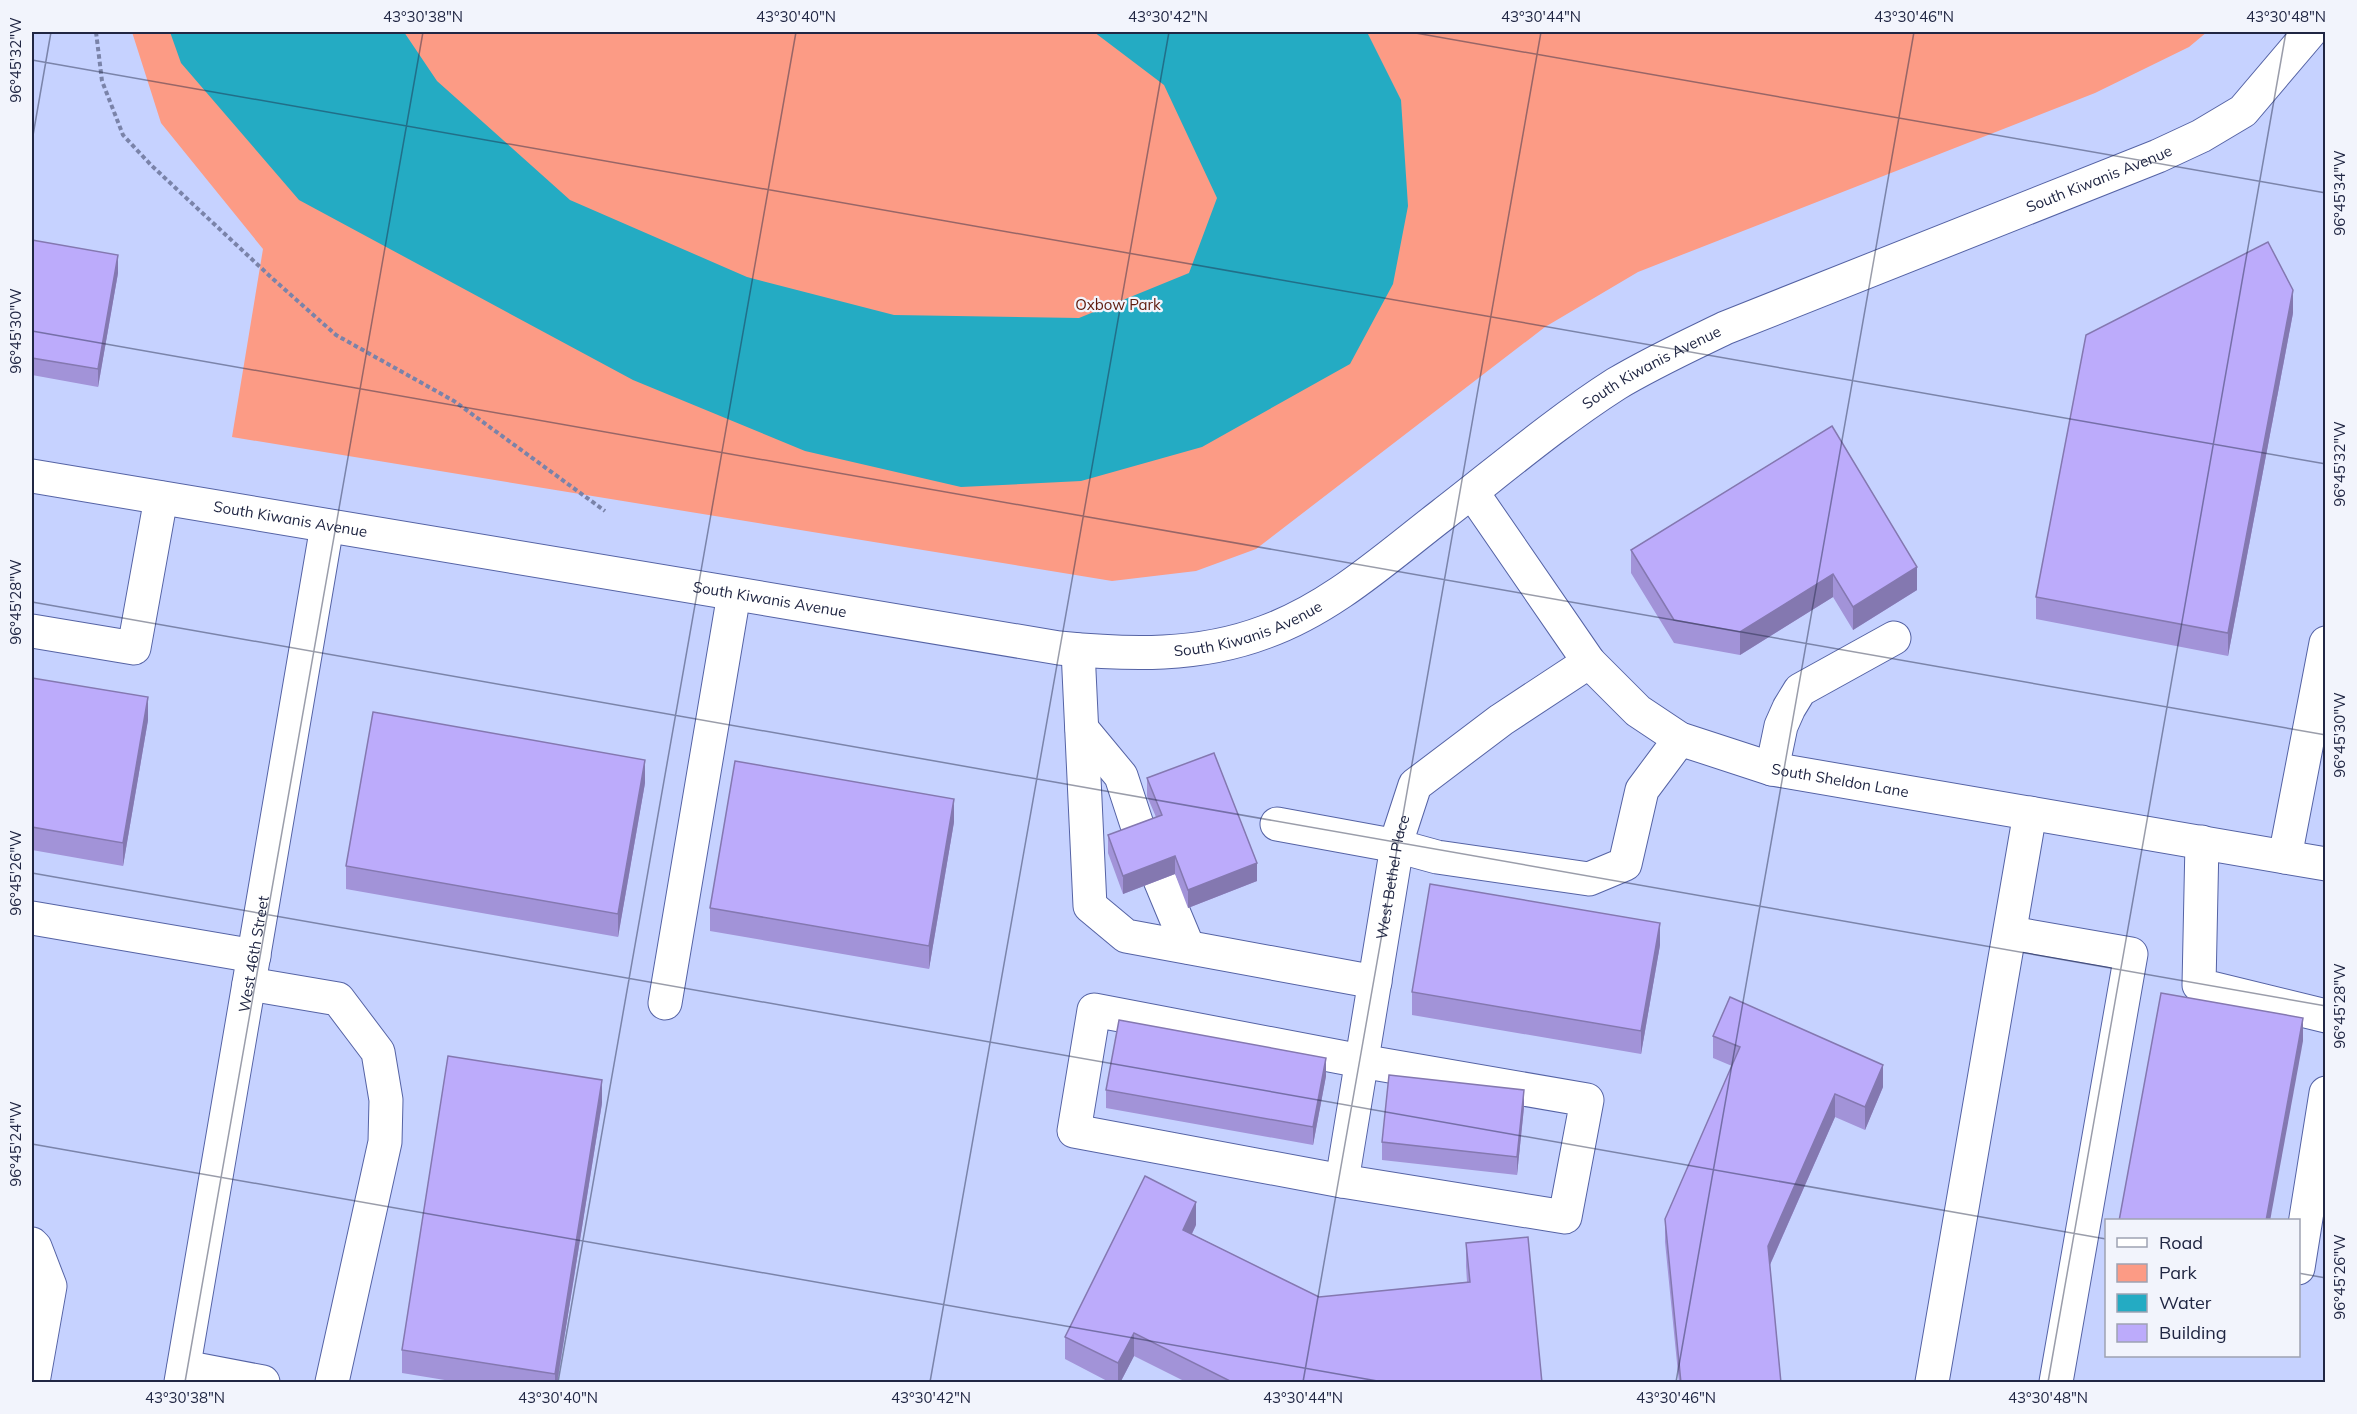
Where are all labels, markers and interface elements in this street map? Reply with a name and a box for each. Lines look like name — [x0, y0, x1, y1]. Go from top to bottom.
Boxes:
text: 43°30'38"N — [383, 7, 463, 26]
text: 43°30'40"N — [756, 7, 836, 26]
text: 43°30'42"N — [1128, 7, 1208, 26]
text: 43°30'44"N — [1501, 7, 1581, 26]
text: 43°30'46"N — [1874, 7, 1954, 26]
text: 43°30'48"N — [2246, 7, 2326, 26]
text: 96°45'32"W — [6, 17, 25, 103]
street label: South Kiwanis Avenue — [2023, 141, 2175, 216]
text: 96°45'34"W — [2330, 150, 2349, 236]
text: 96°45'30"W — [6, 288, 25, 374]
park label: Oxbow Park — [1075, 295, 1161, 314]
street label: South Kiwanis Avenue — [1578, 321, 1724, 413]
text: 96°45'32"W — [2330, 421, 2349, 507]
street label: South Kiwanis Avenue — [212, 497, 369, 541]
text: 96°45'28"W — [6, 559, 25, 645]
street label: South Kiwanis Avenue — [691, 577, 848, 621]
street label: South Kiwanis Avenue — [1173, 597, 1325, 660]
text: 96°45'30"W — [2330, 692, 2349, 778]
street label: South Sheldon Lane — [1770, 759, 1910, 801]
street label: West Bethel Place — [1372, 812, 1414, 941]
text: 96°45'26"W — [6, 830, 25, 916]
street label: West 46th Street — [234, 894, 273, 1014]
text: 96°45'28"W — [2330, 963, 2349, 1049]
text: 96°45'24"W — [6, 1101, 25, 1187]
legend — [2105, 1219, 2300, 1357]
text: Road — [2159, 1231, 2203, 1254]
text: 96°45'26"W — [2330, 1234, 2349, 1320]
text: Park — [2159, 1261, 2198, 1284]
text: Water — [2159, 1291, 2212, 1314]
text: Building — [2159, 1321, 2227, 1344]
text: 43°30'38"N — [145, 1388, 225, 1407]
text: 43°30'40"N — [518, 1388, 598, 1407]
text: 43°30'42"N — [891, 1388, 971, 1407]
text: 43°30'44"N — [1263, 1388, 1343, 1407]
text: 43°30'46"N — [1636, 1388, 1716, 1407]
text: 43°30'48"N — [2008, 1388, 2088, 1407]

